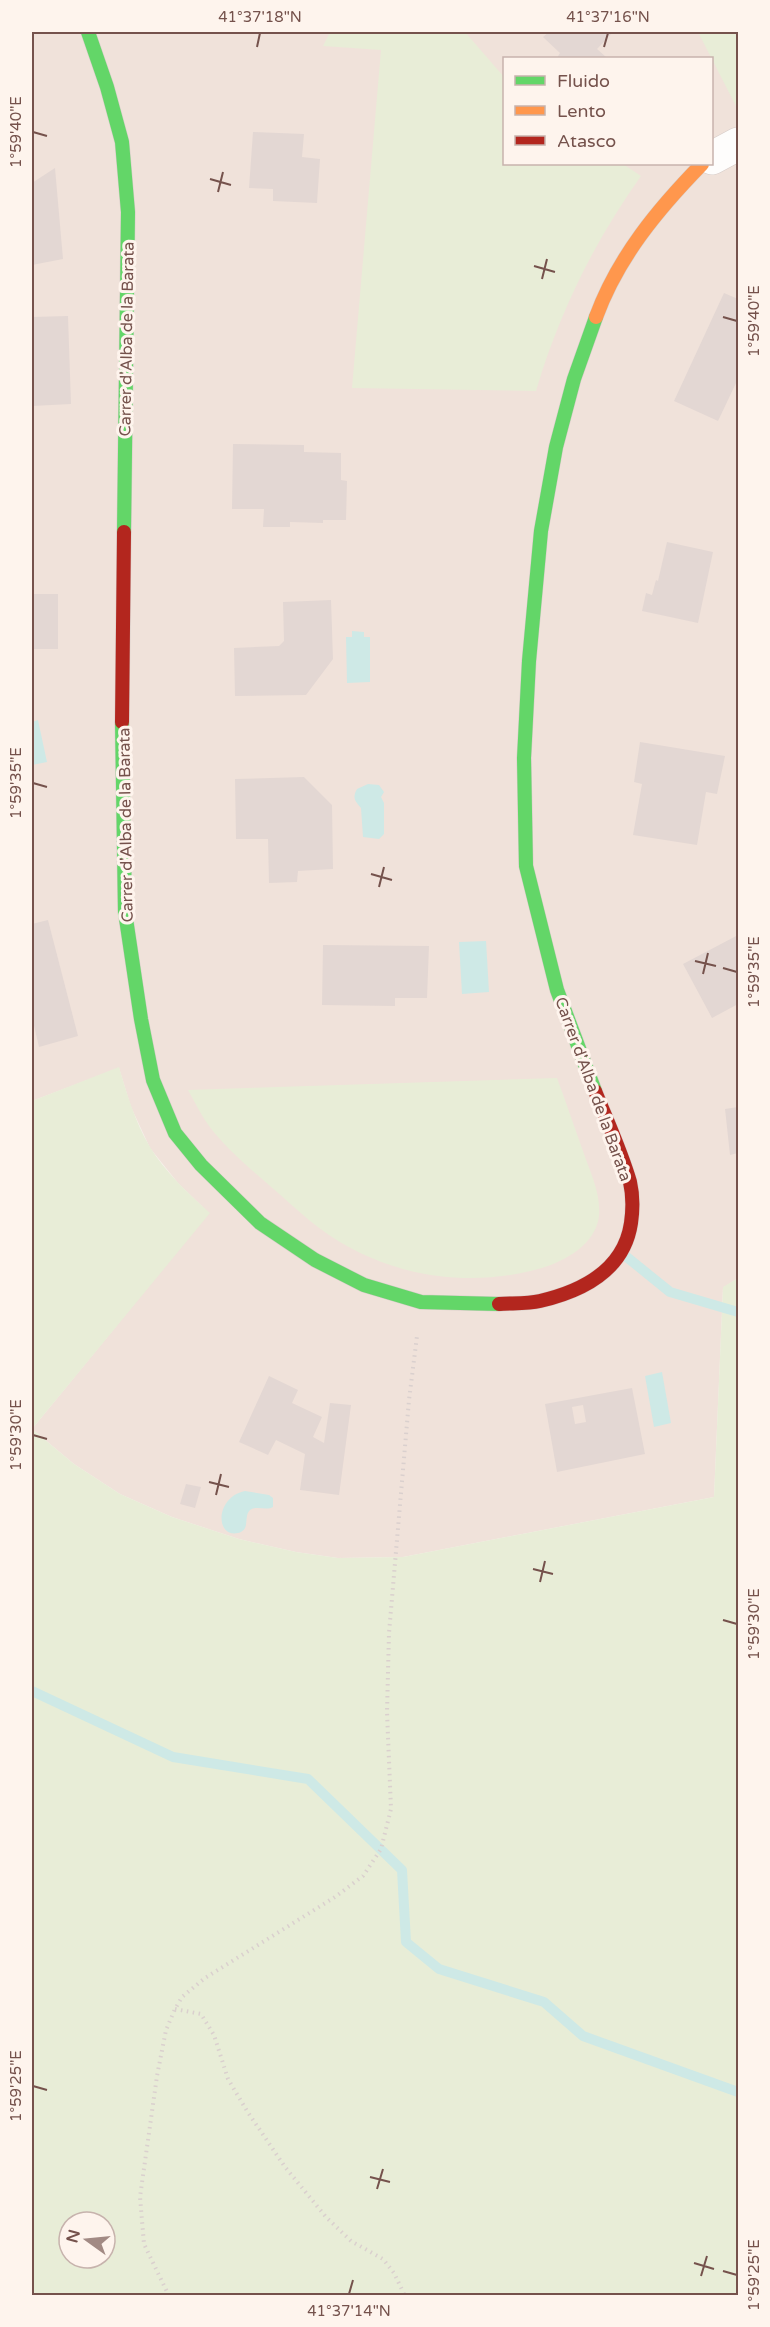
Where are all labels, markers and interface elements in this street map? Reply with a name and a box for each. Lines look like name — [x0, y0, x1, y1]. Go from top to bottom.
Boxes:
text: 41°37'18"N — [218, 8, 302, 26]
text: 41°37'16"N — [566, 8, 650, 26]
legend — [503, 57, 713, 165]
text: Fluido — [557, 70, 610, 92]
text: 1°59'40"E — [7, 96, 25, 168]
text: Lento — [557, 100, 606, 122]
text: Atasco — [557, 130, 616, 152]
street label: Carrer d'Alba de la Barata — [115, 241, 139, 437]
text: 1°59'40"E — [745, 285, 763, 357]
street label: Carrer d'Alba de la Barata — [114, 727, 138, 923]
text: 1°59'35"E — [7, 747, 25, 819]
text: 1°59'35"E — [745, 936, 763, 1008]
street label: Carrer d'Alba de la Barata — [550, 994, 636, 1184]
text: 1°59'30"E — [7, 1399, 25, 1471]
text: 1°59'30"E — [745, 1588, 763, 1660]
text: 1°59'25"E — [7, 2050, 25, 2122]
north arrow — [57, 2210, 117, 2270]
text: N — [62, 2228, 85, 2245]
text: 1°59'25"E — [745, 2239, 763, 2311]
text: 41°37'14"N — [307, 2302, 391, 2320]

